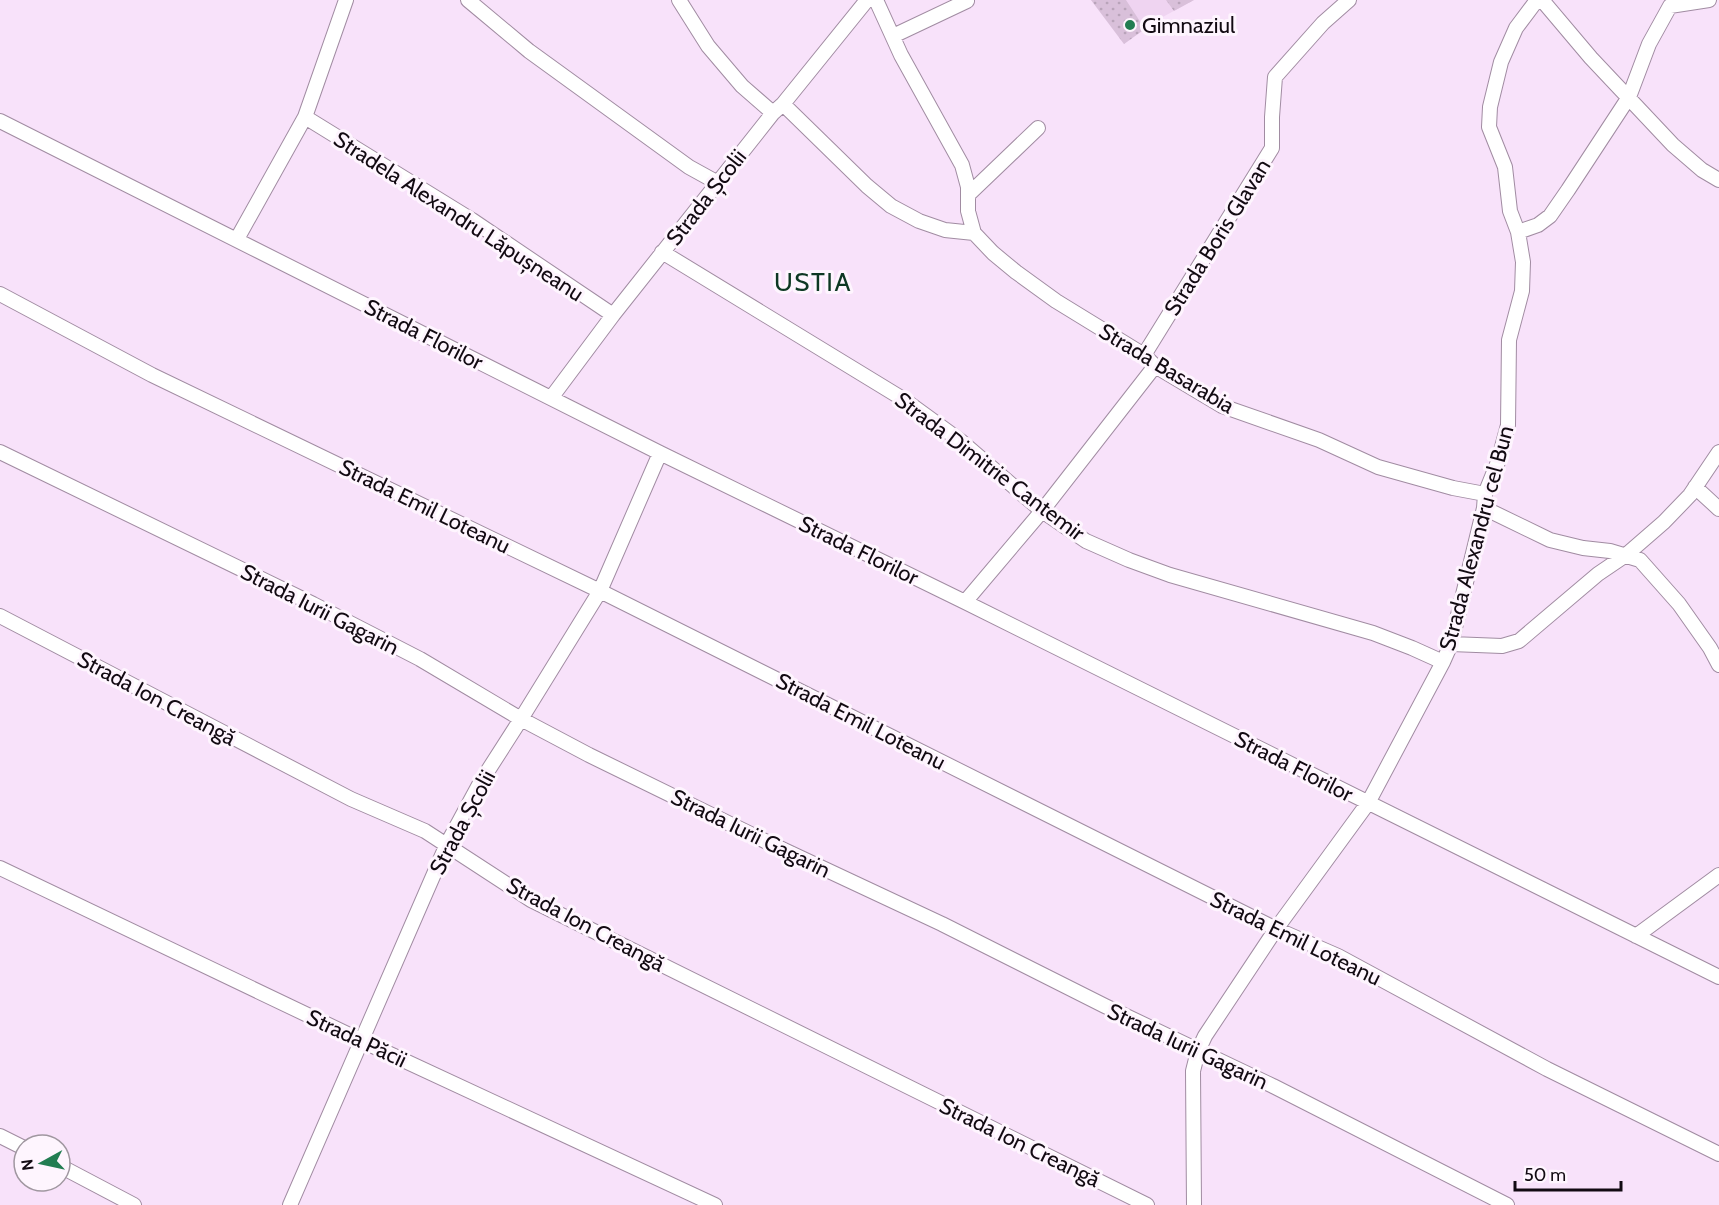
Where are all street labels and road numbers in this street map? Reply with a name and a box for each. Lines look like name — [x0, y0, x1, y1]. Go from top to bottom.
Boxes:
street label: Stradela Alexandru Lăpușneanu — [328, 125, 589, 308]
street label: Strada Școlii — [661, 144, 753, 251]
street label: Strada Boris Glavan — [1158, 154, 1276, 321]
street label: Strada Florilor — [360, 293, 488, 376]
street label: Strada Basarabia — [1094, 317, 1240, 420]
street label: Strada Dimitrie Cantemir — [890, 386, 1090, 547]
street label: Strada Alexandru cel Bun — [1433, 423, 1519, 653]
street label: Strada Emil Loteanu — [335, 453, 515, 560]
street label: Strada Florilor — [795, 510, 923, 591]
street label: Strada Iurii Gagarin — [236, 558, 403, 661]
street label: Strada Ion Creangă — [73, 645, 241, 752]
street label: Strada Emil Loteanu — [771, 667, 950, 776]
street label: Strada Florilor — [1230, 725, 1358, 808]
street label: Strada Școlii — [424, 765, 502, 880]
street label: Strada Iurii Gagarin — [667, 783, 835, 884]
street label: Strada Ion Creangă — [502, 871, 670, 978]
street label: Strada Emil Loteanu — [1206, 885, 1386, 992]
street label: Strada Iurii Gagarin — [1103, 997, 1272, 1095]
street label: Strada Păcii — [303, 1004, 411, 1073]
street label: Strada Ion Creangă — [935, 1092, 1105, 1193]

